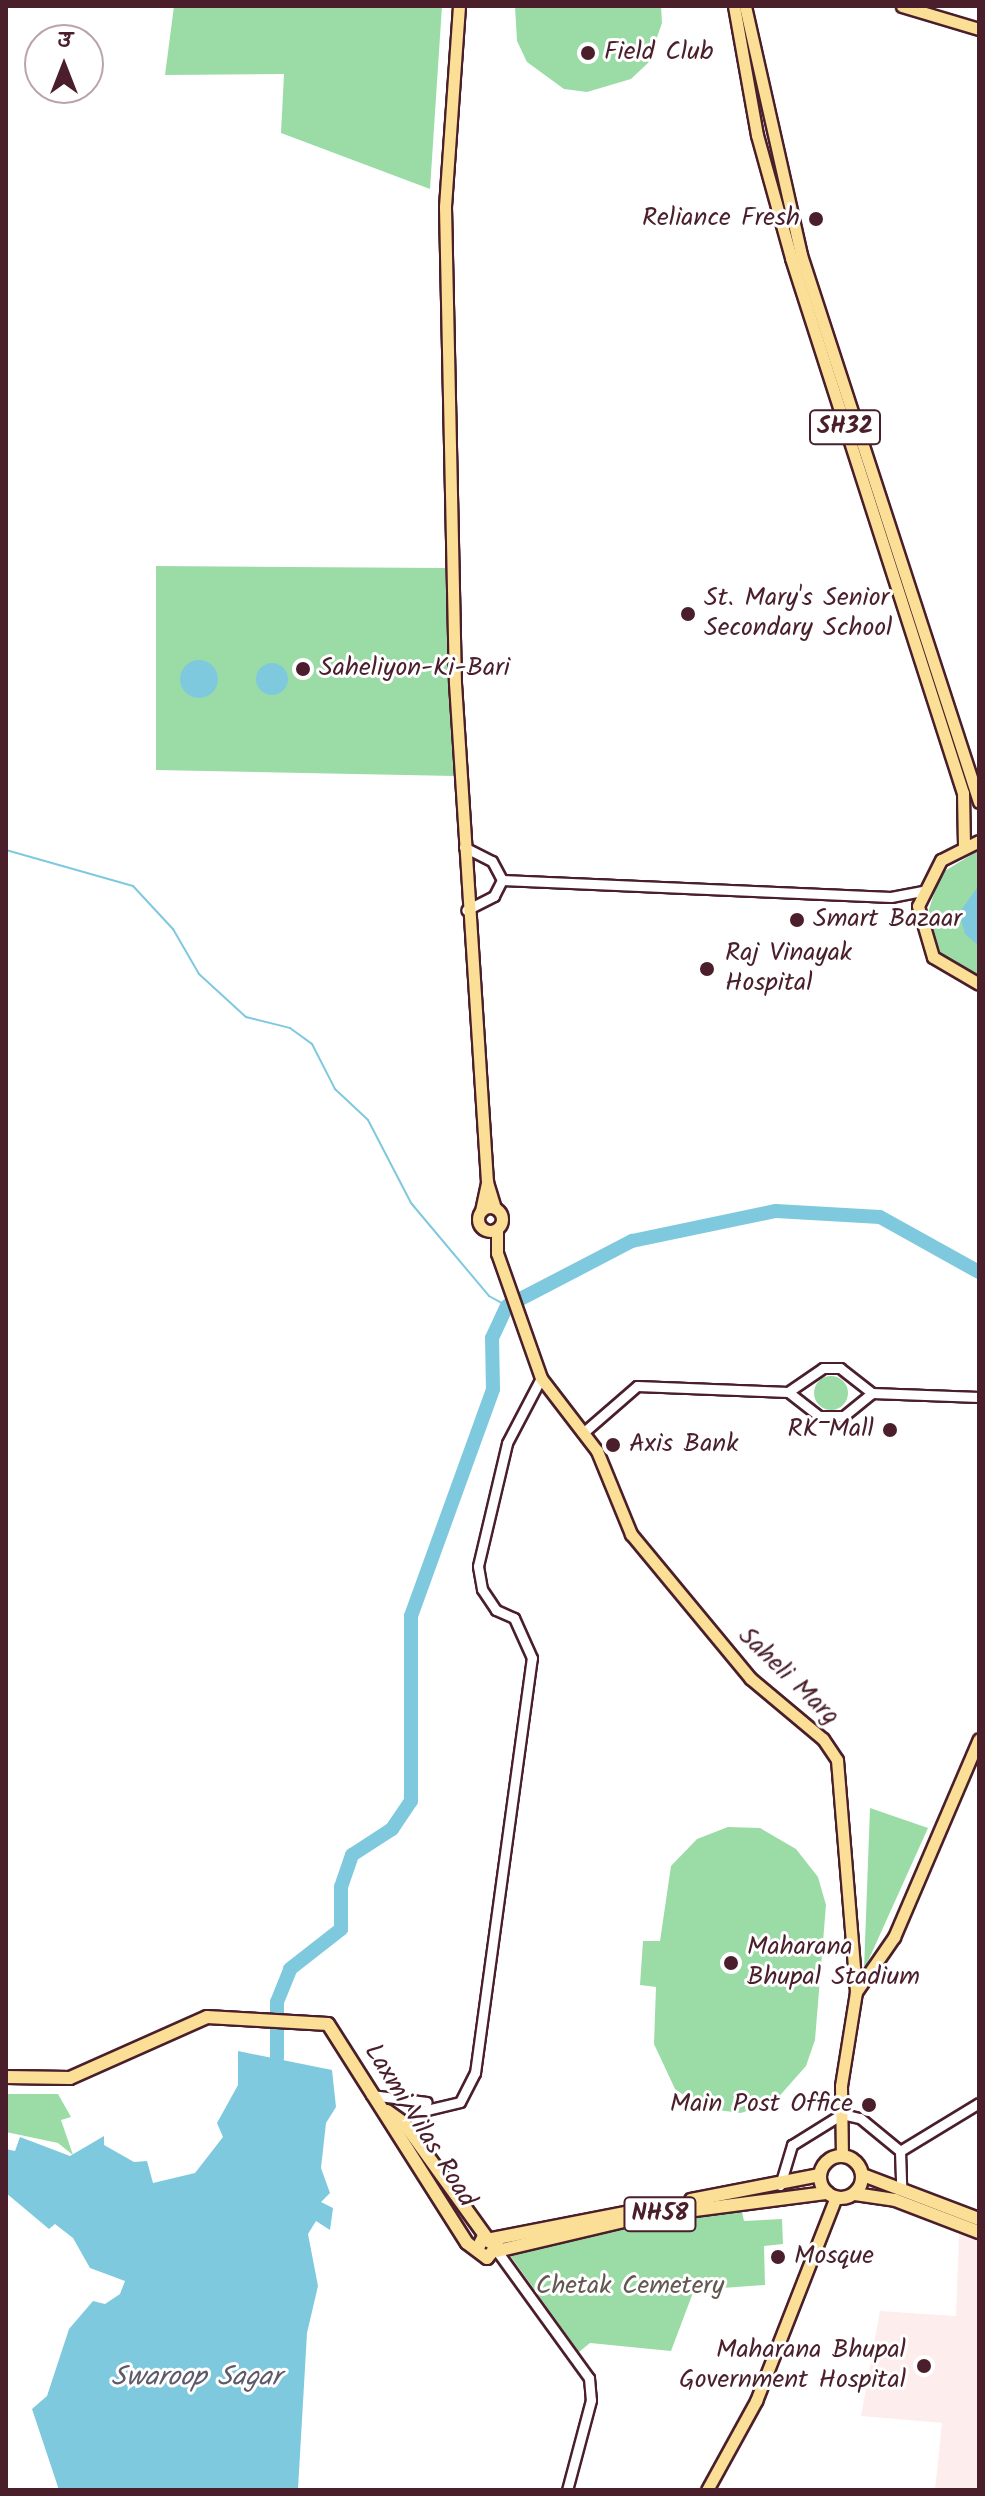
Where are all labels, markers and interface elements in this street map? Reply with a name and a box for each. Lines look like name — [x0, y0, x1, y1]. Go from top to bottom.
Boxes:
north arrow — [24, 24, 104, 104]
text: उ — [57, 24, 71, 59]
place label: Field Club — [604, 37, 713, 69]
marker: Field Club — [579, 44, 597, 62]
place label: Reliance Fresh — [642, 203, 800, 235]
marker: Reliance Fresh — [807, 210, 825, 228]
road number: SH32 — [809, 407, 881, 447]
place label: St. Mary's Senior Secondary School — [704, 583, 892, 644]
marker: St. Mary's Senior Secondary School — [679, 605, 697, 623]
place label: Saheliyon-Ki-Bari — [319, 653, 510, 685]
marker: Saheliyon-Ki-Bari — [294, 660, 312, 678]
place label: Smart Bazaar — [813, 904, 962, 936]
marker: Smart Bazaar — [788, 911, 806, 929]
place label: Raj Vinayak Hospital — [725, 938, 852, 1000]
marker: Raj Vinayak Hospital — [696, 958, 718, 980]
place label: RK Mall — [788, 1414, 874, 1446]
marker: RK Mall — [881, 1421, 899, 1439]
place label: Axis Bank — [629, 1429, 738, 1461]
marker: Axis Bank — [604, 1436, 622, 1454]
street label: Saheli Marg — [731, 1621, 845, 1733]
place label: Maharana Bhupal Stadium — [747, 1932, 920, 1994]
marker: Maharana Bhupal Stadium — [722, 1954, 740, 1972]
street label: Laxmi Vilas Road — [356, 2038, 482, 2214]
place label: Main Post Office — [670, 2089, 853, 2121]
marker: Main Post Office — [860, 2096, 878, 2114]
road number: NH58 — [622, 2194, 698, 2234]
place label: Mosque — [794, 2241, 874, 2273]
marker: Mosque — [769, 2248, 787, 2266]
park label: Chetak Cemetery — [536, 2271, 724, 2303]
place label: Maharana Bhupal Government Hospital — [679, 2335, 906, 2396]
marker: Maharana Bhupal Government Hospital — [913, 2355, 935, 2377]
water label: Swaroop Sagar — [111, 2361, 281, 2395]

